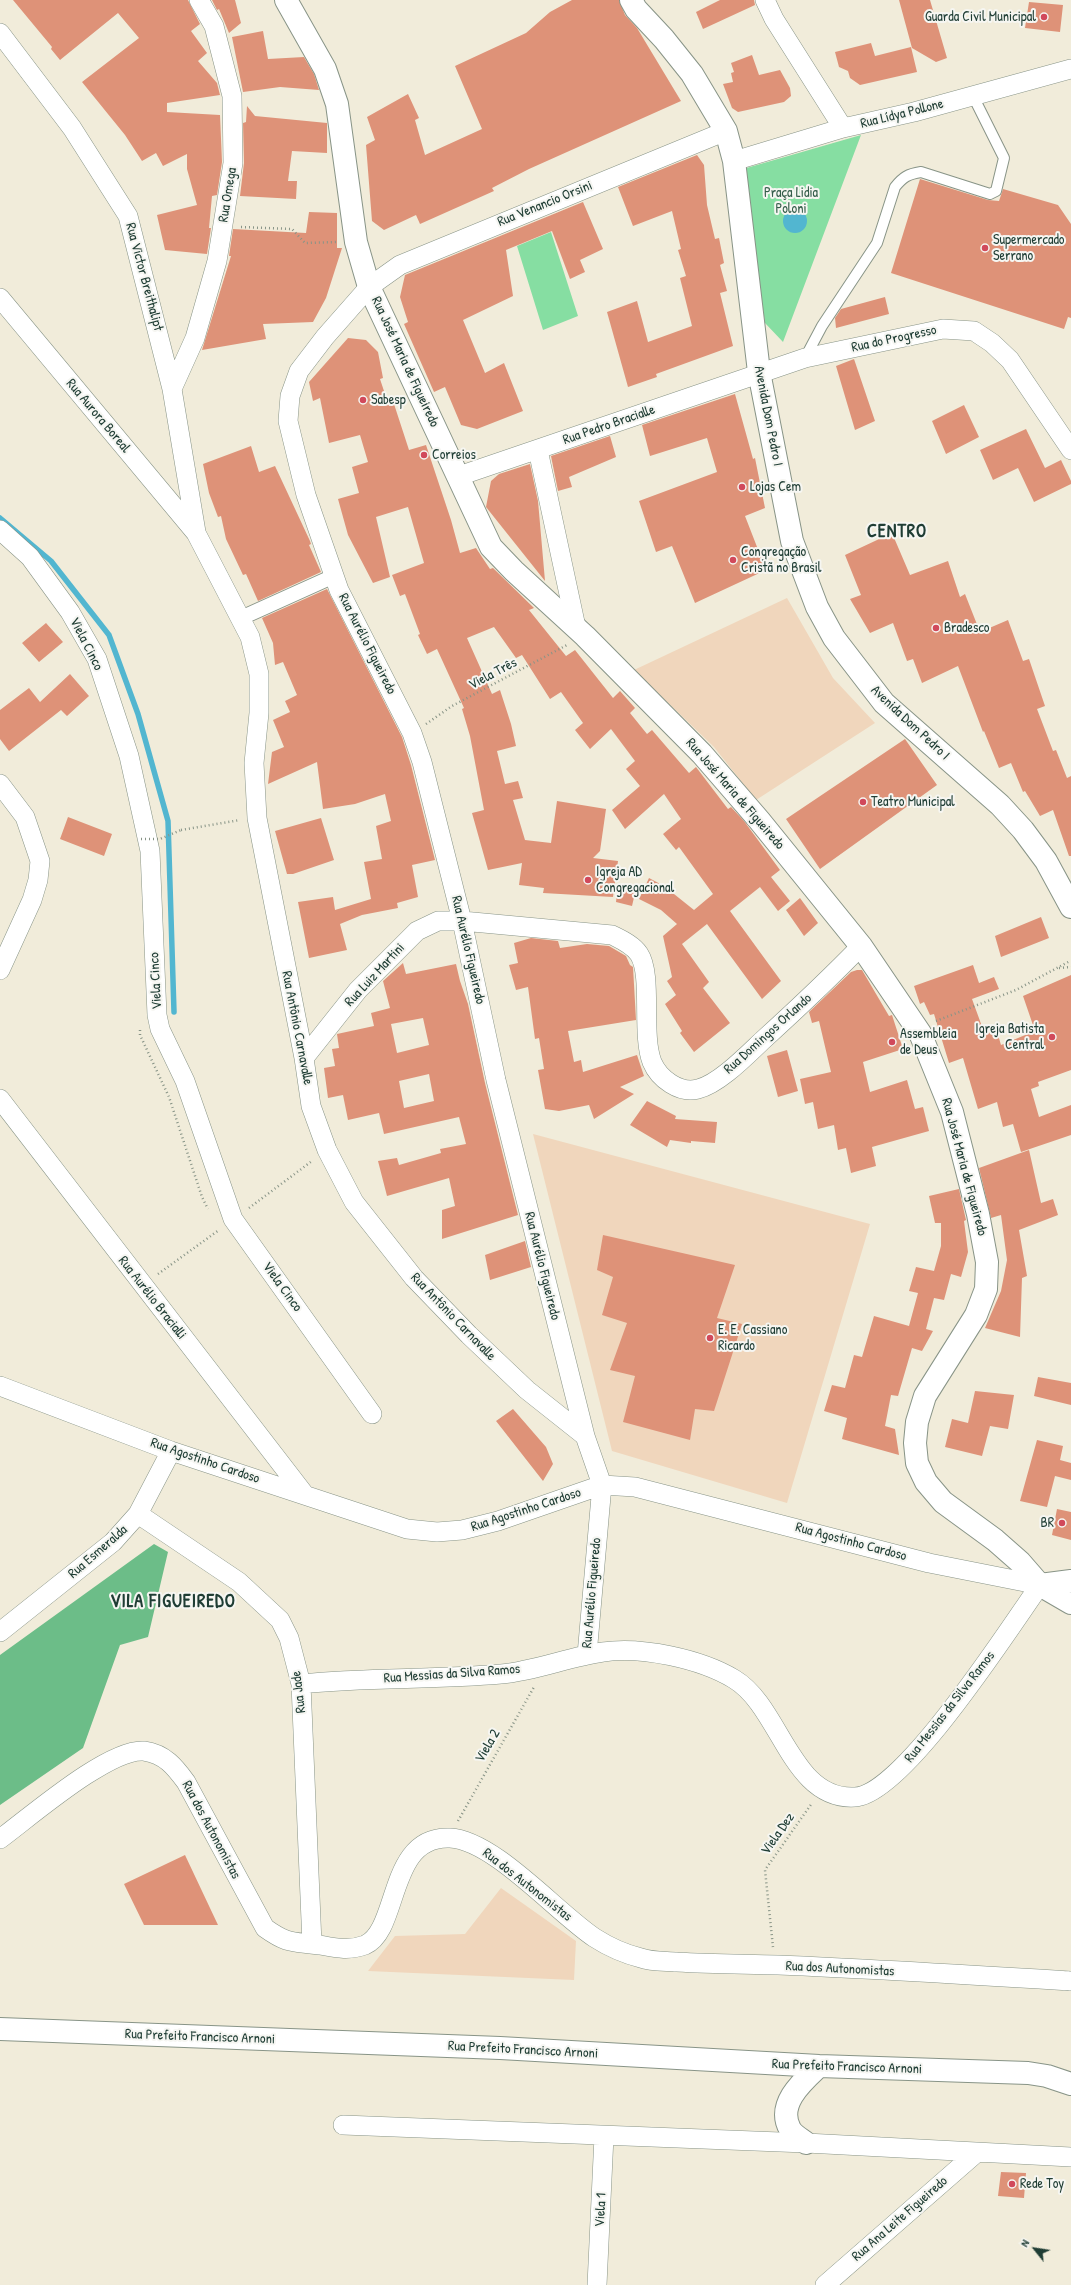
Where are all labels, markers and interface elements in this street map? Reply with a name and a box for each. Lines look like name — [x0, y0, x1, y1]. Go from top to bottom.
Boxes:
place label: Guarda Civil Municipal — [925, 9, 1036, 25]
marker: Guarda Civil Municipal — [1039, 12, 1049, 22]
street label: Rua Lídya Pollone — [859, 96, 945, 132]
street label: Rua Omega — [215, 166, 241, 224]
street label: Rua Venancio Orsini — [495, 177, 595, 231]
park label: Praça Lidia Poloni — [764, 185, 818, 218]
street label: Rua Victor Breithalipt — [121, 221, 167, 333]
place label: Supermercado Serrano — [993, 232, 1064, 264]
marker: Supermercado Serrano — [980, 243, 990, 253]
street label: Rua José Maria de Figueiredo — [367, 294, 443, 430]
street label: Rua do Progresso — [850, 322, 938, 356]
street label: Avenida Dom Pedro I — [750, 364, 786, 468]
street label: Rua Aurora Boreal — [62, 376, 134, 456]
place label: Sabesp — [371, 392, 406, 408]
marker: Sabesp — [358, 395, 368, 405]
street label: Rua Pedro Bracialle — [561, 401, 657, 449]
place label: Correios — [432, 447, 476, 463]
marker: Correios — [419, 450, 429, 460]
place label: Lojas Cem — [750, 479, 801, 495]
marker: Lojas Cem — [737, 482, 747, 492]
district label: CENTRO — [867, 521, 927, 543]
place label: Congregação Cristã no Brasil — [741, 544, 822, 576]
marker: Congregação Cristã no Brasil — [728, 555, 738, 565]
street label: Rua Aurélio Figueiredo — [334, 591, 400, 697]
street label: Viela Cinco — [66, 615, 106, 673]
place label: Bradesco — [944, 620, 989, 636]
marker: Bradesco — [931, 623, 941, 633]
street label: Viela Três — [466, 654, 520, 694]
street label: Avenida Dom Pedro I — [867, 682, 953, 764]
street label: Rua José Maria de Figueiredo — [682, 735, 788, 853]
place label: Teatro Municipal — [871, 794, 955, 810]
marker: Teatro Municipal — [858, 797, 868, 807]
place label: Igreja AD Congregacional — [596, 864, 674, 896]
marker: Igreja AD Congregacional — [583, 875, 593, 885]
street label: Rua Aurélio Figueiredo — [447, 894, 489, 1006]
street label: Rua Luiz Martini — [341, 940, 409, 1010]
street label: Viela Cinco — [146, 952, 166, 1010]
street label: Rua Antônio Carnavalle — [278, 970, 316, 1086]
street label: Rua Domingos Orlando — [721, 990, 815, 1078]
place label: Igreja Batista Central — [975, 1021, 1044, 1054]
place label: Assembleia de Deus — [900, 1026, 956, 1058]
marker: Igreja Batista Central — [1047, 1032, 1057, 1042]
marker: Assembleia de Deus — [887, 1037, 897, 1047]
street label: Rua José Maria de Figueiredo — [938, 1096, 990, 1238]
street label: Rua Aurélio Figueiredo — [520, 1210, 564, 1322]
street label: Rua Aurélio Bracialli — [114, 1253, 190, 1343]
street label: Viela Cinco — [258, 1259, 306, 1315]
street label: Rua Antônio Carnavalle — [407, 1270, 499, 1364]
place label: E. E. Cassiano Ricardo — [718, 1322, 787, 1354]
marker: E. E. Cassiano Ricardo — [705, 1333, 715, 1343]
street label: Rua Agostinho Cardoso — [148, 1434, 262, 1488]
street label: Rua Agostinho Cardoso — [469, 1484, 583, 1536]
place label: BR — [1041, 1515, 1054, 1531]
marker: BR — [1057, 1518, 1067, 1528]
street label: Rua Agostinho Cardoso — [794, 1519, 908, 1565]
street label: Rua Esmeralda — [65, 1522, 131, 1582]
street label: Rua Aurélio Figueiredo — [579, 1537, 605, 1649]
district label: VILA FIGUEIREDO — [110, 1591, 236, 1613]
street label: Rua Messias da Silva Ramos — [901, 1648, 999, 1766]
street label: Rua Messias da Silva Ramos — [383, 1661, 521, 1687]
street label: Rua Jade — [288, 1670, 310, 1714]
street label: Viela 2 — [472, 1726, 504, 1766]
street label: Rua dos Autonomistas — [178, 1778, 244, 1882]
street label: Viela Dez — [758, 1810, 798, 1858]
street label: Rua dos Autonomistas — [479, 1845, 575, 1925]
street label: Rua dos Autonomistas — [785, 1958, 895, 1980]
street label: Rua Prefeito Francisco Arnoni — [125, 2026, 275, 2048]
street label: Rua Prefeito Francisco Arnoni — [448, 2038, 598, 2062]
street label: Rua Prefeito Francisco Arnoni — [772, 2056, 922, 2078]
street label: Rua Ana Leite Figueiredo — [849, 2173, 951, 2265]
place label: Rede Toy — [1020, 2176, 1064, 2192]
marker: Rede Toy — [1007, 2179, 1017, 2189]
street label: Viela 1 — [592, 2193, 610, 2227]
north arrow — [1015, 2229, 1055, 2269]
text: N — [1017, 2237, 1032, 2249]

